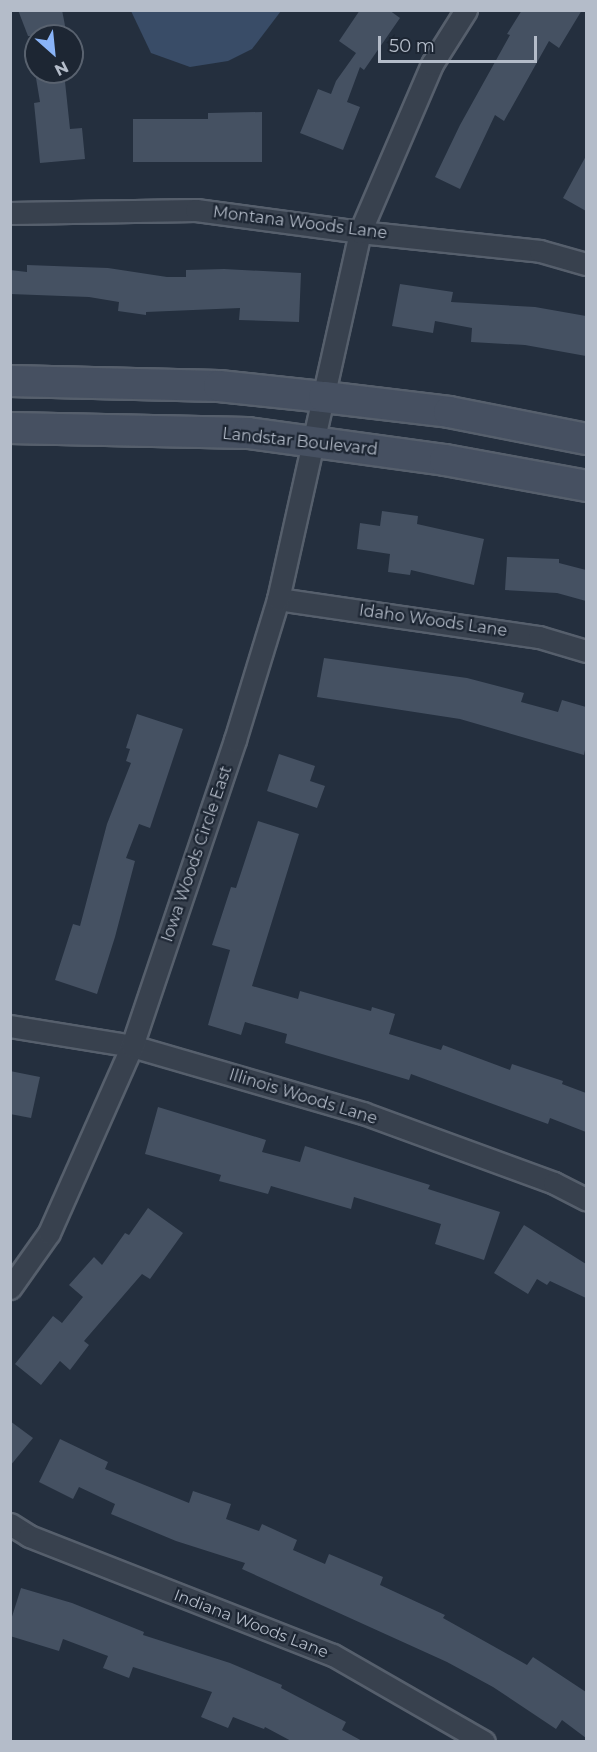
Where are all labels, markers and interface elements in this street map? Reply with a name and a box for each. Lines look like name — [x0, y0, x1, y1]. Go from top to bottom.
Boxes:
north arrow — [24, 24, 84, 84]
scale bar — [381, 24, 540, 62]
text: 50 m — [389, 35, 435, 57]
text: N — [51, 57, 72, 80]
street label: Montana Woods Lane — [212, 203, 388, 243]
street label: Landstar Boulevard — [221, 424, 379, 460]
street label: Idaho Woods Lane — [358, 601, 508, 641]
street label: Iowa Woods Circle East — [158, 763, 236, 945]
street label: Illinois Woods Lane — [227, 1065, 379, 1129]
street label: Indiana Woods Lane — [171, 1586, 331, 1662]

